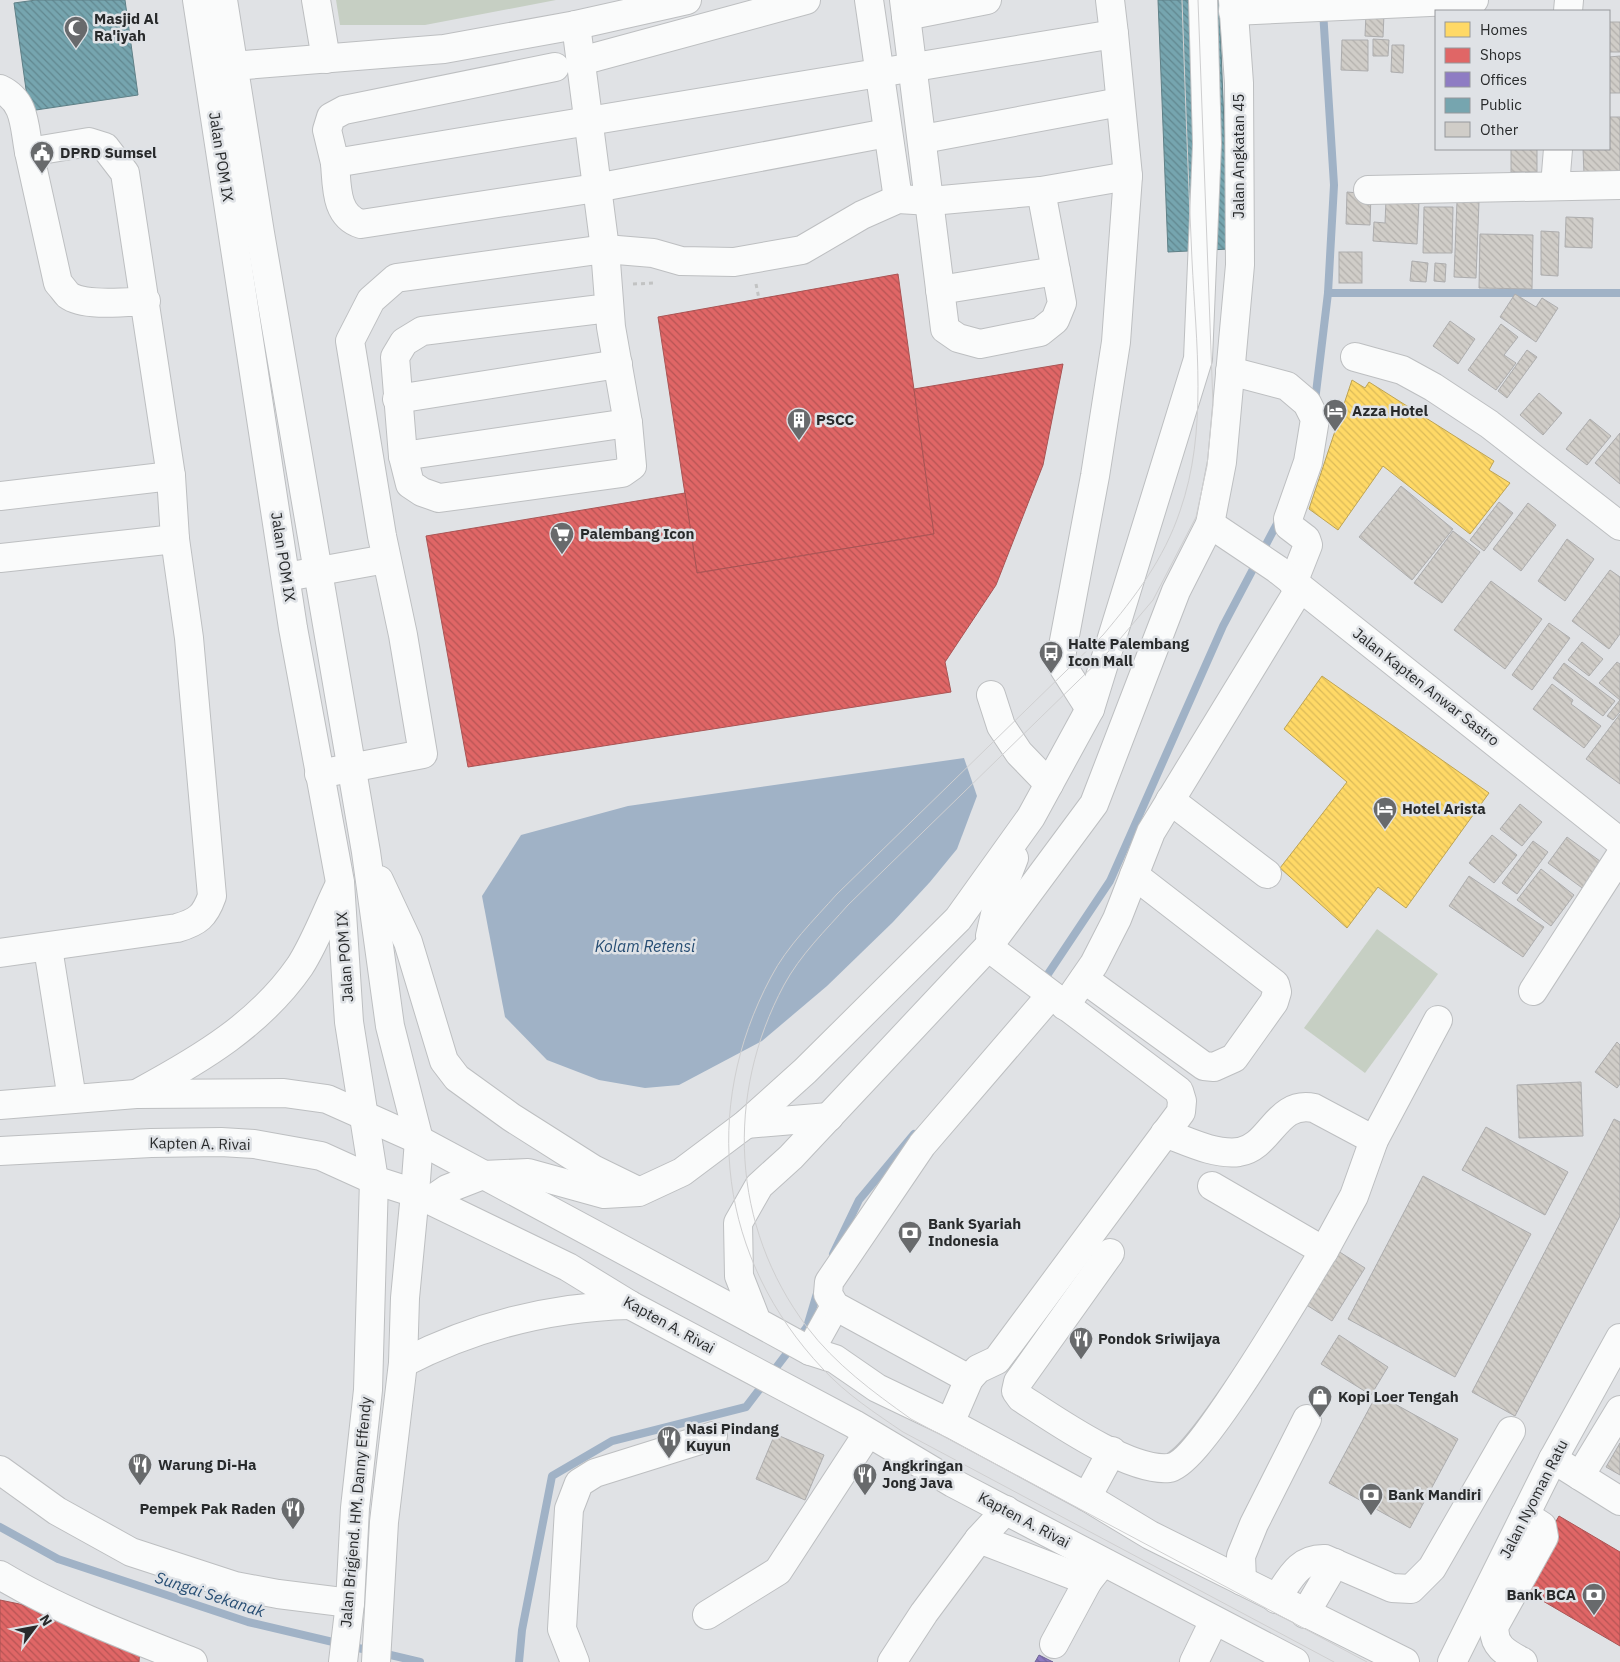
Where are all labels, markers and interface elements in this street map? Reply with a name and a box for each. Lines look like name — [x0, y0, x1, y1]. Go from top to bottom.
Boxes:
place label: Masjid Al Ra'iyah — [94, 9, 159, 45]
legend — [1435, 10, 1610, 150]
mosque icon: Masjid Al Ra'iyah — [63, 15, 89, 49]
text: Homes — [1480, 20, 1528, 39]
text: Shops — [1480, 45, 1522, 64]
text: Offices — [1480, 70, 1527, 89]
street label: Jalan Angkatan 45 — [1229, 93, 1248, 219]
text: Public — [1480, 95, 1522, 114]
street label: Jalan POM IX — [205, 111, 238, 203]
text: Other — [1480, 120, 1519, 139]
public building icon: DPRD Sumsel — [29, 140, 55, 174]
place label: DPRD Sumsel — [60, 143, 157, 162]
hotel icon: Azza Hotel — [1322, 398, 1348, 432]
place label: Azza Hotel — [1352, 401, 1428, 420]
building icon: PSCC — [786, 407, 812, 441]
place label: PSCC — [816, 410, 855, 429]
street label: Jalan POM IX — [267, 511, 300, 603]
supermarket icon: Palembang Icon — [549, 521, 575, 555]
place label: Palembang Icon — [580, 524, 694, 543]
street label: Jalan Kapten Anwar Sastro — [1349, 623, 1503, 750]
place label: Halte Palembang Icon Mall — [1068, 634, 1190, 670]
bus stop icon: Halte Palembang Icon Mall — [1038, 640, 1064, 674]
hotel icon: Hotel Arista — [1372, 796, 1398, 830]
place label: Hotel Arista — [1402, 799, 1486, 818]
street label: Jalan POM IX — [332, 911, 357, 1003]
water label: Kolam Retensi — [595, 936, 696, 956]
street label: Kapten A. Rivai — [149, 1133, 251, 1154]
place label: Bank Syariah Indonesia — [928, 1214, 1021, 1250]
bank icon: Bank Syariah Indonesia — [897, 1220, 923, 1254]
street label: Kapten A. Rivai — [620, 1292, 718, 1357]
restaurant icon: Pondok Sriwijaya — [1068, 1326, 1094, 1360]
place label: Pondok Sriwijaya — [1098, 1329, 1221, 1348]
shop icon: Kopi Loer Tengah — [1307, 1384, 1333, 1418]
place label: Kopi Loer Tengah — [1338, 1387, 1459, 1406]
street label: Jalan Brigjend. HM. Danny Effendy — [336, 1395, 375, 1628]
place label: Nasi Pindang Kuyun — [686, 1419, 779, 1455]
restaurant icon: Nasi Pindang Kuyun — [656, 1425, 682, 1459]
street label: Jalan Nyoman Ratu — [1495, 1436, 1572, 1561]
restaurant icon: Warung Di-Ha — [127, 1452, 153, 1486]
place label: Warung Di-Ha — [158, 1455, 257, 1474]
place label: Angkringan Jong Java — [882, 1456, 963, 1492]
restaurant icon: Angkringan Jong Java — [852, 1462, 878, 1496]
bank icon: Bank Mandiri — [1358, 1482, 1384, 1516]
place label: Bank Mandiri — [1388, 1485, 1481, 1504]
street label: Kapten A. Rivai — [975, 1487, 1073, 1552]
restaurant icon: Pempek Pak Raden — [280, 1496, 306, 1530]
place label: Pempek Pak Raden — [140, 1499, 276, 1518]
water label: Sungai Sekanak — [153, 1567, 268, 1621]
bank icon: Bank BCA — [1581, 1582, 1607, 1616]
place label: Bank BCA — [1506, 1585, 1576, 1604]
north arrow — [10, 1602, 60, 1652]
text: N — [36, 1611, 56, 1629]

